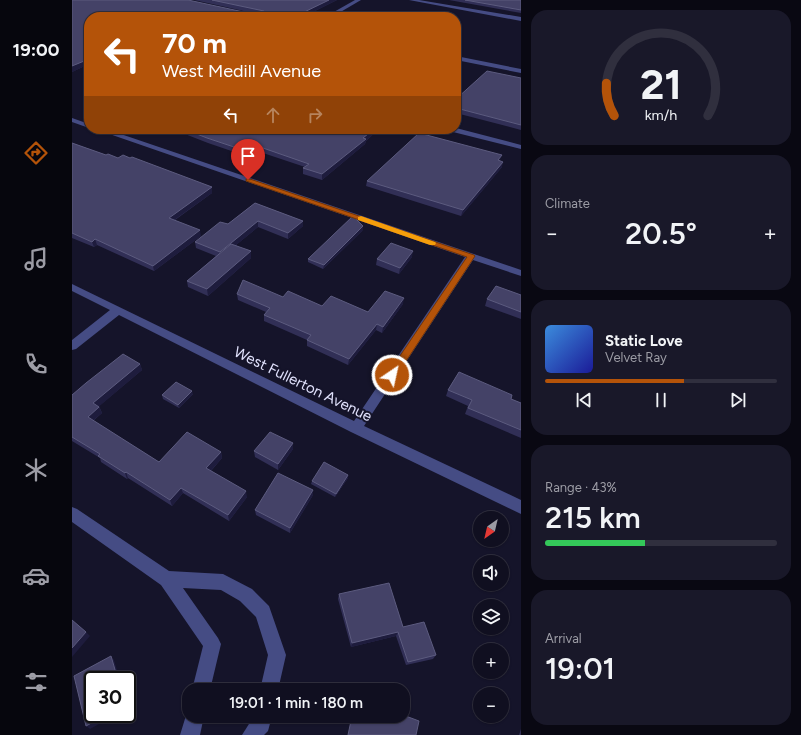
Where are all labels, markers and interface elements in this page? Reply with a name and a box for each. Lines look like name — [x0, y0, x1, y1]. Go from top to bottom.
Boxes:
text: 70 m — [162, 26, 227, 60]
icon: left — [96, 28, 148, 80]
text: 19:00 — [13, 39, 59, 61]
text: 21 — [640, 58, 682, 108]
text: West Medill Avenue — [162, 60, 321, 82]
icon: left — [220, 104, 242, 126]
icon: ahead — [262, 104, 284, 126]
icon: right — [304, 104, 326, 126]
text: km/h — [645, 105, 677, 123]
icon: directions — [22, 139, 50, 167]
pin — [231, 139, 265, 180]
icon: arrive — [237, 145, 259, 167]
text: Climate — [545, 196, 590, 211]
text: 20.5° — [625, 215, 697, 252]
text: − — [545, 220, 559, 247]
text: + — [763, 220, 777, 247]
icon: music — [22, 245, 50, 273]
text: Static Love — [605, 332, 683, 350]
street label: West Fullerton Avenue — [231, 343, 375, 425]
icon: phone — [22, 350, 50, 378]
text: Velvet Ray — [605, 350, 667, 365]
position arrow — [371, 354, 413, 396]
icon: previous — [573, 389, 595, 411]
icon: pause — [650, 389, 672, 411]
icon: next — [727, 389, 749, 411]
icon: climate — [22, 456, 50, 484]
text: Range · 43% — [545, 480, 617, 495]
text: 215 km — [545, 499, 641, 536]
north arrow — [473, 511, 509, 547]
map controls — [473, 511, 509, 723]
button: sound — [473, 555, 509, 591]
icon: car — [22, 562, 50, 590]
button: layers — [473, 599, 509, 635]
text: Arrival — [545, 631, 582, 646]
button: + — [473, 643, 509, 679]
text: 19:01 — [545, 650, 615, 687]
icon: filters — [22, 668, 50, 696]
speed limit sign: 30 — [84, 671, 136, 723]
button: − — [473, 687, 509, 723]
text: 19:01 · 1 min · 180 m — [229, 694, 363, 712]

